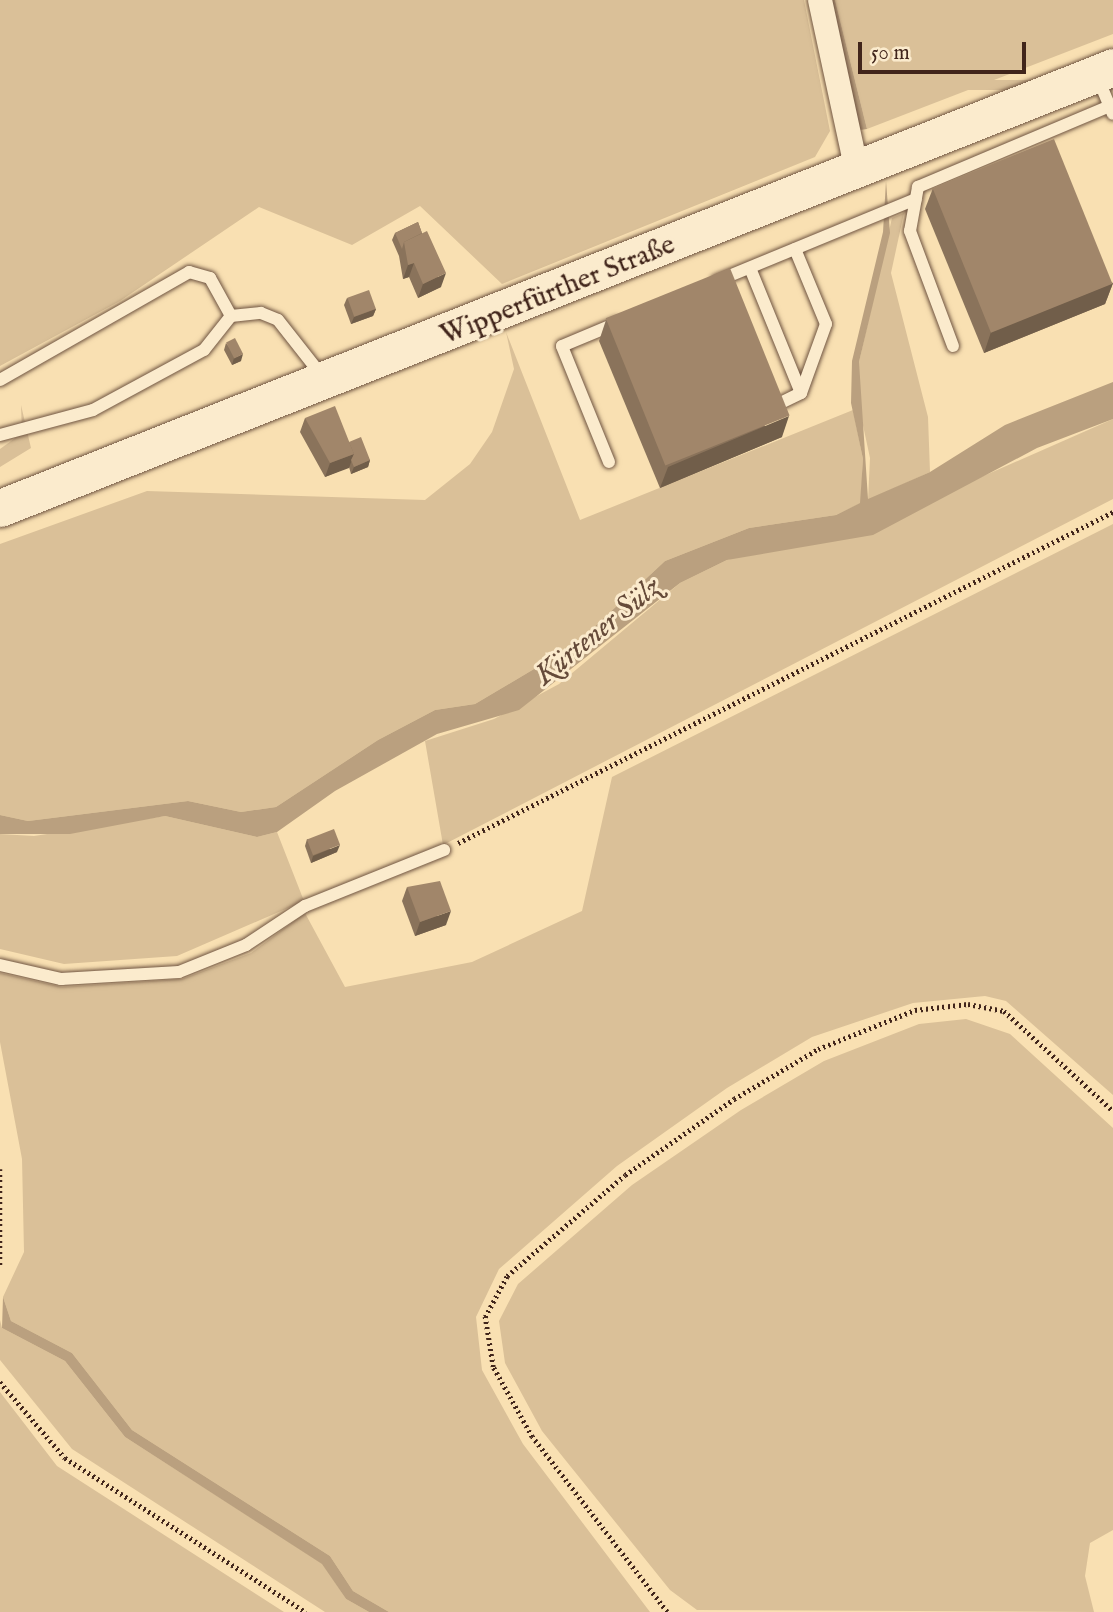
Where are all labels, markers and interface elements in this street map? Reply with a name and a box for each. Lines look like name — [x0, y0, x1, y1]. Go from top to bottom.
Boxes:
scale bar — [861, 28, 1029, 72]
text: 50 m — [871, 40, 910, 67]
street label: Wipperfürther Straße — [436, 229, 680, 353]
water label: Kürtener Sülz — [528, 570, 668, 694]

